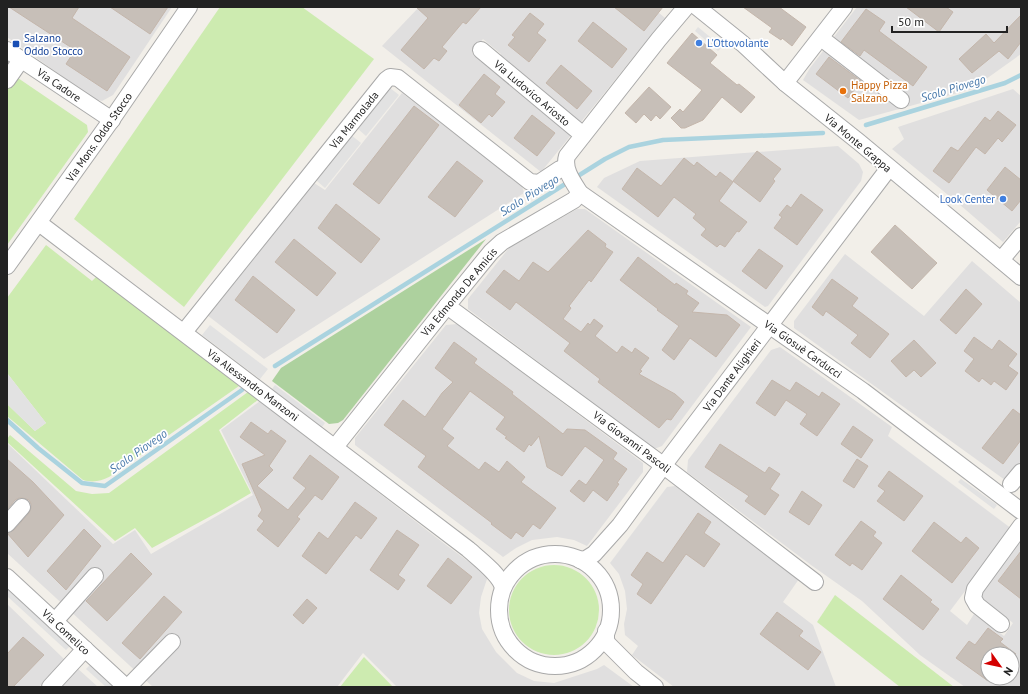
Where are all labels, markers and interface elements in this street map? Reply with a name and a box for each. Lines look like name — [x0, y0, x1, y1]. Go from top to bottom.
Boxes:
scale bar — [892, 8, 1007, 34]
text: 50 m — [898, 14, 924, 29]
place label: Salzano Oddo Stocco — [24, 31, 83, 58]
place label: L'Ottovolante — [707, 36, 769, 50]
marker: L'Ottovolante — [694, 38, 704, 48]
marker: Salzano Oddo Stocco — [11, 39, 21, 49]
street label: Via Ludovico Ariosto — [490, 56, 573, 129]
street label: Via Cadore — [33, 65, 84, 105]
water label: Scolo Piovego — [919, 71, 987, 105]
place label: Happy Pizza Salzano — [851, 78, 908, 105]
marker: Happy Pizza Salzano — [838, 86, 848, 96]
street label: Via Marmolada — [326, 88, 382, 153]
street label: Via Mons. Oddo Stocco — [62, 89, 135, 185]
street label: Via Monte Grappa — [821, 110, 895, 175]
water label: Scolo Piovego — [497, 171, 561, 219]
place label: Look Center — [940, 192, 995, 206]
marker: Look Center — [998, 194, 1008, 204]
street label: Via Edmondo De Amicis — [417, 245, 500, 340]
street label: Via Giosuè Carducci — [760, 316, 845, 381]
street label: Via Dante Alighieri — [699, 336, 764, 415]
street label: Via Alessandro Manzoni — [203, 345, 302, 424]
street label: Via Giovanni Pascoli — [589, 407, 674, 476]
water label: Scolo Piovego — [106, 426, 170, 476]
street label: Via Comelico — [38, 606, 93, 658]
north arrow — [980, 646, 1020, 686]
text: N — [1001, 665, 1016, 678]

